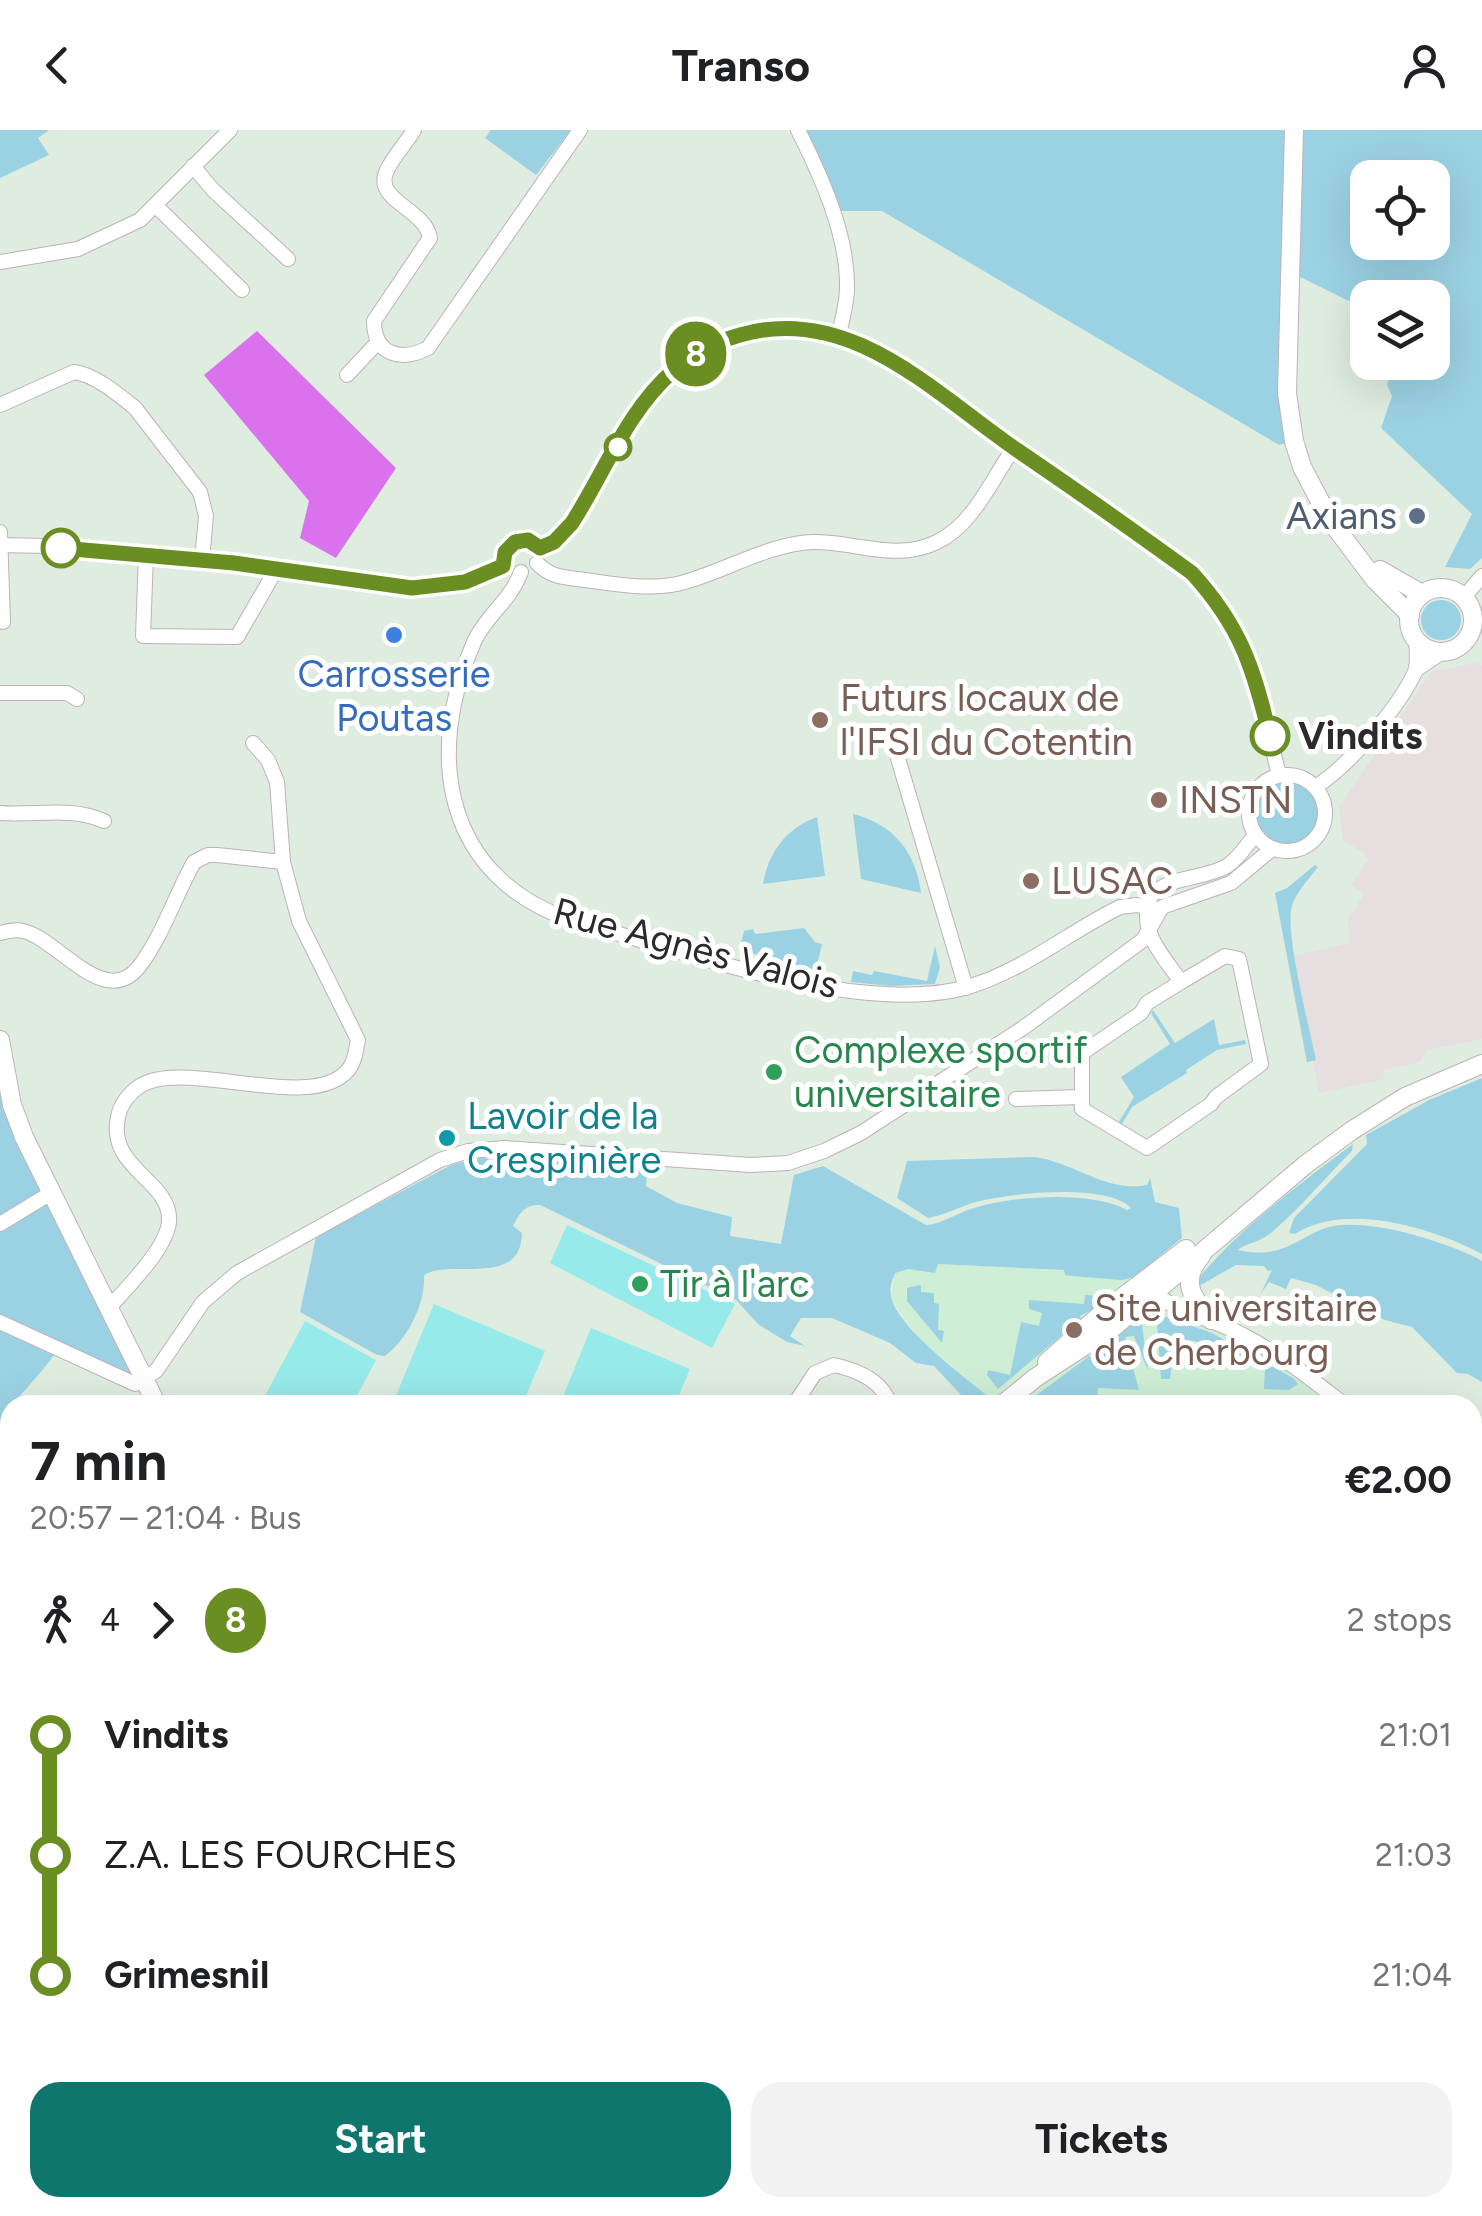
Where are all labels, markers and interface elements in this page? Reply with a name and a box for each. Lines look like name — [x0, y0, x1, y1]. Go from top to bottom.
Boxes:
icon: back — [30, 38, 85, 93]
text: Transo — [672, 38, 810, 92]
icon: person — [1397, 38, 1452, 93]
map controls — [1350, 160, 1450, 380]
button: locate — [1350, 160, 1450, 260]
button: layers — [1350, 280, 1450, 380]
line badge: 8 — [664, 322, 728, 386]
text: 8 — [685, 333, 707, 375]
unlabelled marker — [605, 434, 631, 460]
place label: Axians — [1286, 493, 1397, 539]
marker: Axians — [1406, 505, 1428, 527]
unlabelled marker — [42, 529, 80, 567]
marker: Carrosserie Poutas — [383, 624, 405, 646]
place label: Carrosserie Poutas — [297, 651, 491, 741]
place label: Futurs locaux de l'IFSI du Cotentin — [840, 675, 1133, 765]
marker: Futurs locaux de l'IFSI du Cotentin — [809, 709, 831, 731]
place label: Vindits — [1298, 713, 1423, 759]
marker: Vindits — [1251, 717, 1289, 755]
place label: INSTN — [1179, 777, 1292, 823]
marker: INSTN — [1148, 789, 1170, 811]
place label: LUSAC — [1051, 858, 1173, 904]
marker: LUSAC — [1020, 870, 1042, 892]
street label: Rue Agnès Valois — [548, 888, 844, 1008]
place label: Complexe sportif universitaire — [794, 1027, 1087, 1117]
marker: Complexe sportif universitaire — [763, 1061, 785, 1083]
place label: Lavoir de la Crespinière — [467, 1093, 661, 1183]
marker: Lavoir de la Crespinière — [436, 1127, 458, 1149]
place label: Tir à l'arc — [660, 1261, 810, 1307]
marker: Tir à l'arc — [629, 1273, 651, 1295]
place label: Site universitaire de Cherbourg — [1094, 1285, 1377, 1375]
marker: Site universitaire de Cherbourg — [1063, 1319, 1085, 1341]
text: 7 min — [30, 1428, 167, 1494]
text: €2.00 — [1345, 1457, 1452, 1503]
text: 20:57 – 21:04 · Bus — [30, 1499, 301, 1537]
icon: walk — [30, 1593, 85, 1648]
icon: forward — [135, 1593, 190, 1648]
text: 8 — [225, 1599, 246, 1641]
text: 4 — [100, 1601, 120, 1639]
text: 2 stops — [1347, 1601, 1452, 1639]
text: Vindits — [104, 1712, 229, 1758]
text: 21:01 — [1379, 1716, 1452, 1754]
text: Z.A. LES FOURCHES — [104, 1832, 457, 1878]
text: 21:03 — [1375, 1836, 1452, 1874]
text: Grimesnil — [104, 1952, 269, 1998]
text: 21:04 — [1372, 1956, 1452, 1994]
button: Start — [30, 2082, 731, 2197]
button: Tickets — [751, 2082, 1452, 2197]

